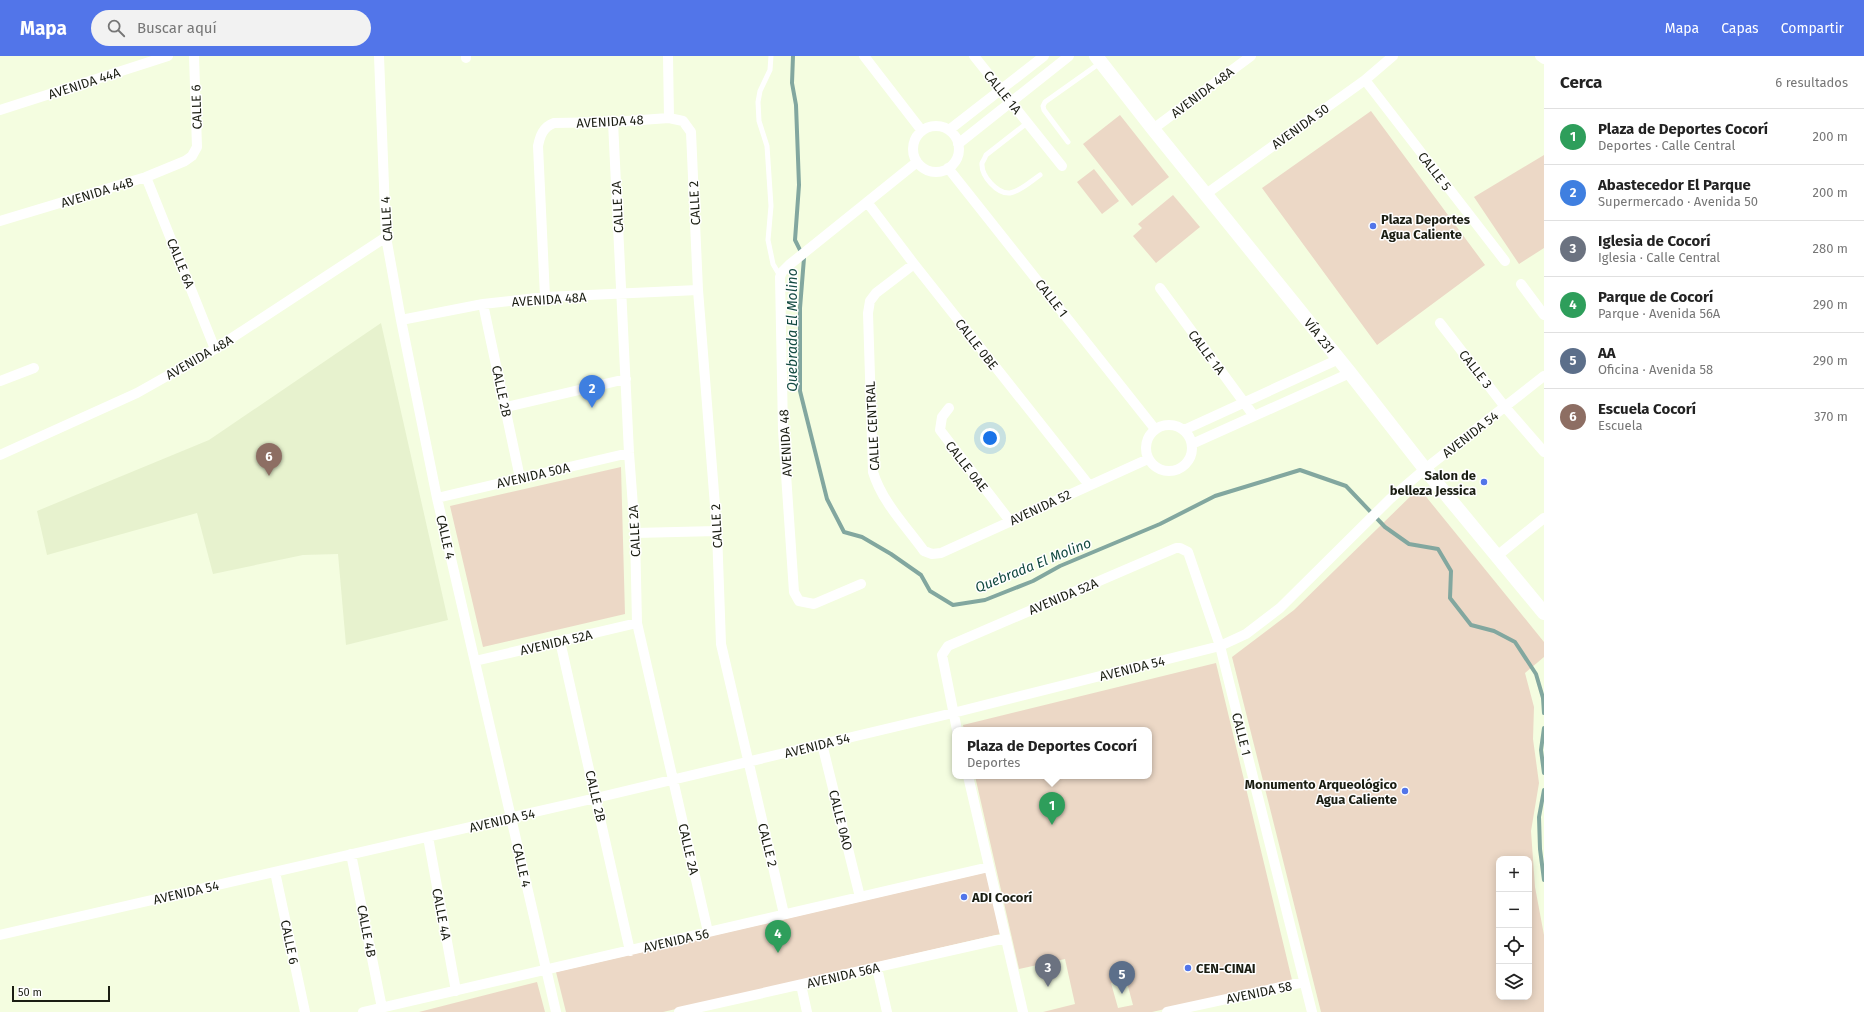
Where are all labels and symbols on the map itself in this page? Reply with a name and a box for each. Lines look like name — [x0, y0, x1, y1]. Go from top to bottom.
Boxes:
street label: AVENIDA 48A — [1168, 64, 1237, 121]
street label: AVENIDA 44A — [46, 65, 122, 102]
street label: CALLE 1A — [981, 68, 1025, 117]
street label: CALLE 6 — [188, 84, 205, 130]
street label: AVENIDA 50 — [1269, 101, 1332, 152]
street label: AVENIDA 48 — [576, 112, 644, 131]
street label: CALLE 5 — [1415, 149, 1454, 193]
street label: AVENIDA 44B — [59, 174, 135, 211]
street label: CALLE 2A — [609, 180, 626, 233]
street label: CALLE 2 — [686, 180, 703, 226]
street label: CALLE 4 — [377, 196, 396, 242]
place label: Plaza Deportes Agua Caliente — [1380, 212, 1471, 242]
marker: Plaza Deportes Agua Caliente — [1368, 221, 1378, 231]
street label: CALLE 6A — [164, 236, 198, 291]
water label: Quebrada El Molino — [784, 268, 801, 392]
street label: CALLE 1 — [1032, 276, 1071, 320]
street label: AVENIDA 48A — [511, 289, 587, 310]
street label: VÍA 231 — [1301, 315, 1338, 356]
street label: CALLE 0BE — [952, 316, 1001, 373]
street label: CALLE 1A — [1185, 327, 1228, 378]
street label: AVENIDA 48A — [163, 332, 236, 383]
street label: CALLE 3 — [1456, 347, 1495, 391]
street label: CALLE 2B — [489, 364, 514, 418]
pin: 2 — [579, 375, 605, 408]
street label: CALLE CENTRAL — [863, 380, 882, 471]
street label: AVENIDA 54 — [1439, 408, 1501, 461]
street label: AVENIDA 48 — [776, 409, 795, 477]
your location — [980, 428, 1000, 448]
street label: CALLE 0AE — [942, 438, 991, 494]
pin: 6 — [256, 443, 282, 476]
street label: AVENIDA 50A — [495, 460, 572, 491]
place label: Salon de belleza Jessica — [1390, 468, 1476, 498]
marker: Salon de belleza Jessica — [1479, 477, 1489, 487]
street label: AVENIDA 52 — [1007, 487, 1073, 528]
street label: CALLE 2 — [708, 503, 725, 549]
street label: CALLE 2A — [626, 504, 643, 557]
street label: CALLE 4 — [433, 514, 458, 561]
water label: Quebrada El Molino — [973, 534, 1094, 597]
street label: AVENIDA 52A — [1026, 575, 1100, 618]
street label: AVENIDA 52A — [519, 627, 594, 658]
street label: AVENIDA 54 — [1098, 653, 1166, 684]
street label: CALLE 1 — [1229, 711, 1254, 757]
street label: AVENIDA 54 — [783, 730, 851, 761]
street label: CALLE 2B — [582, 769, 609, 823]
place label: Monumento Arqueológico Agua Caliente — [1245, 777, 1397, 807]
marker: Monumento Arqueológico Agua Caliente — [1400, 786, 1410, 796]
street label: CALLE 0AO — [826, 788, 855, 852]
pin: 1 — [1039, 792, 1065, 825]
street label: AVENIDA 54 — [468, 806, 536, 835]
street label: CALLE 2A — [675, 822, 702, 877]
street label: CALLE 2 — [755, 822, 780, 869]
street label: CALLE 4 — [509, 842, 534, 889]
street label: AVENIDA 54 — [152, 878, 220, 907]
street label: CALLE 4A — [429, 887, 454, 942]
place label: ADI Cocorí — [971, 890, 1033, 905]
marker: ADI Cocorí — [959, 892, 969, 902]
street label: CALLE 4B — [354, 904, 379, 959]
street label: CALLE 6 — [277, 919, 302, 966]
pin: 4 — [765, 920, 791, 953]
street label: AVENIDA 56 — [642, 926, 710, 955]
pin: 3 — [1035, 954, 1061, 987]
street label: AVENIDA 56A — [805, 960, 881, 991]
pin: 5 — [1109, 961, 1135, 994]
place label: CEN-CINAI — [1196, 961, 1256, 976]
marker: CEN-CINAI — [1183, 963, 1193, 973]
street label: AVENIDA 58 — [1225, 978, 1293, 1007]
scale bar — [12, 984, 110, 1003]

